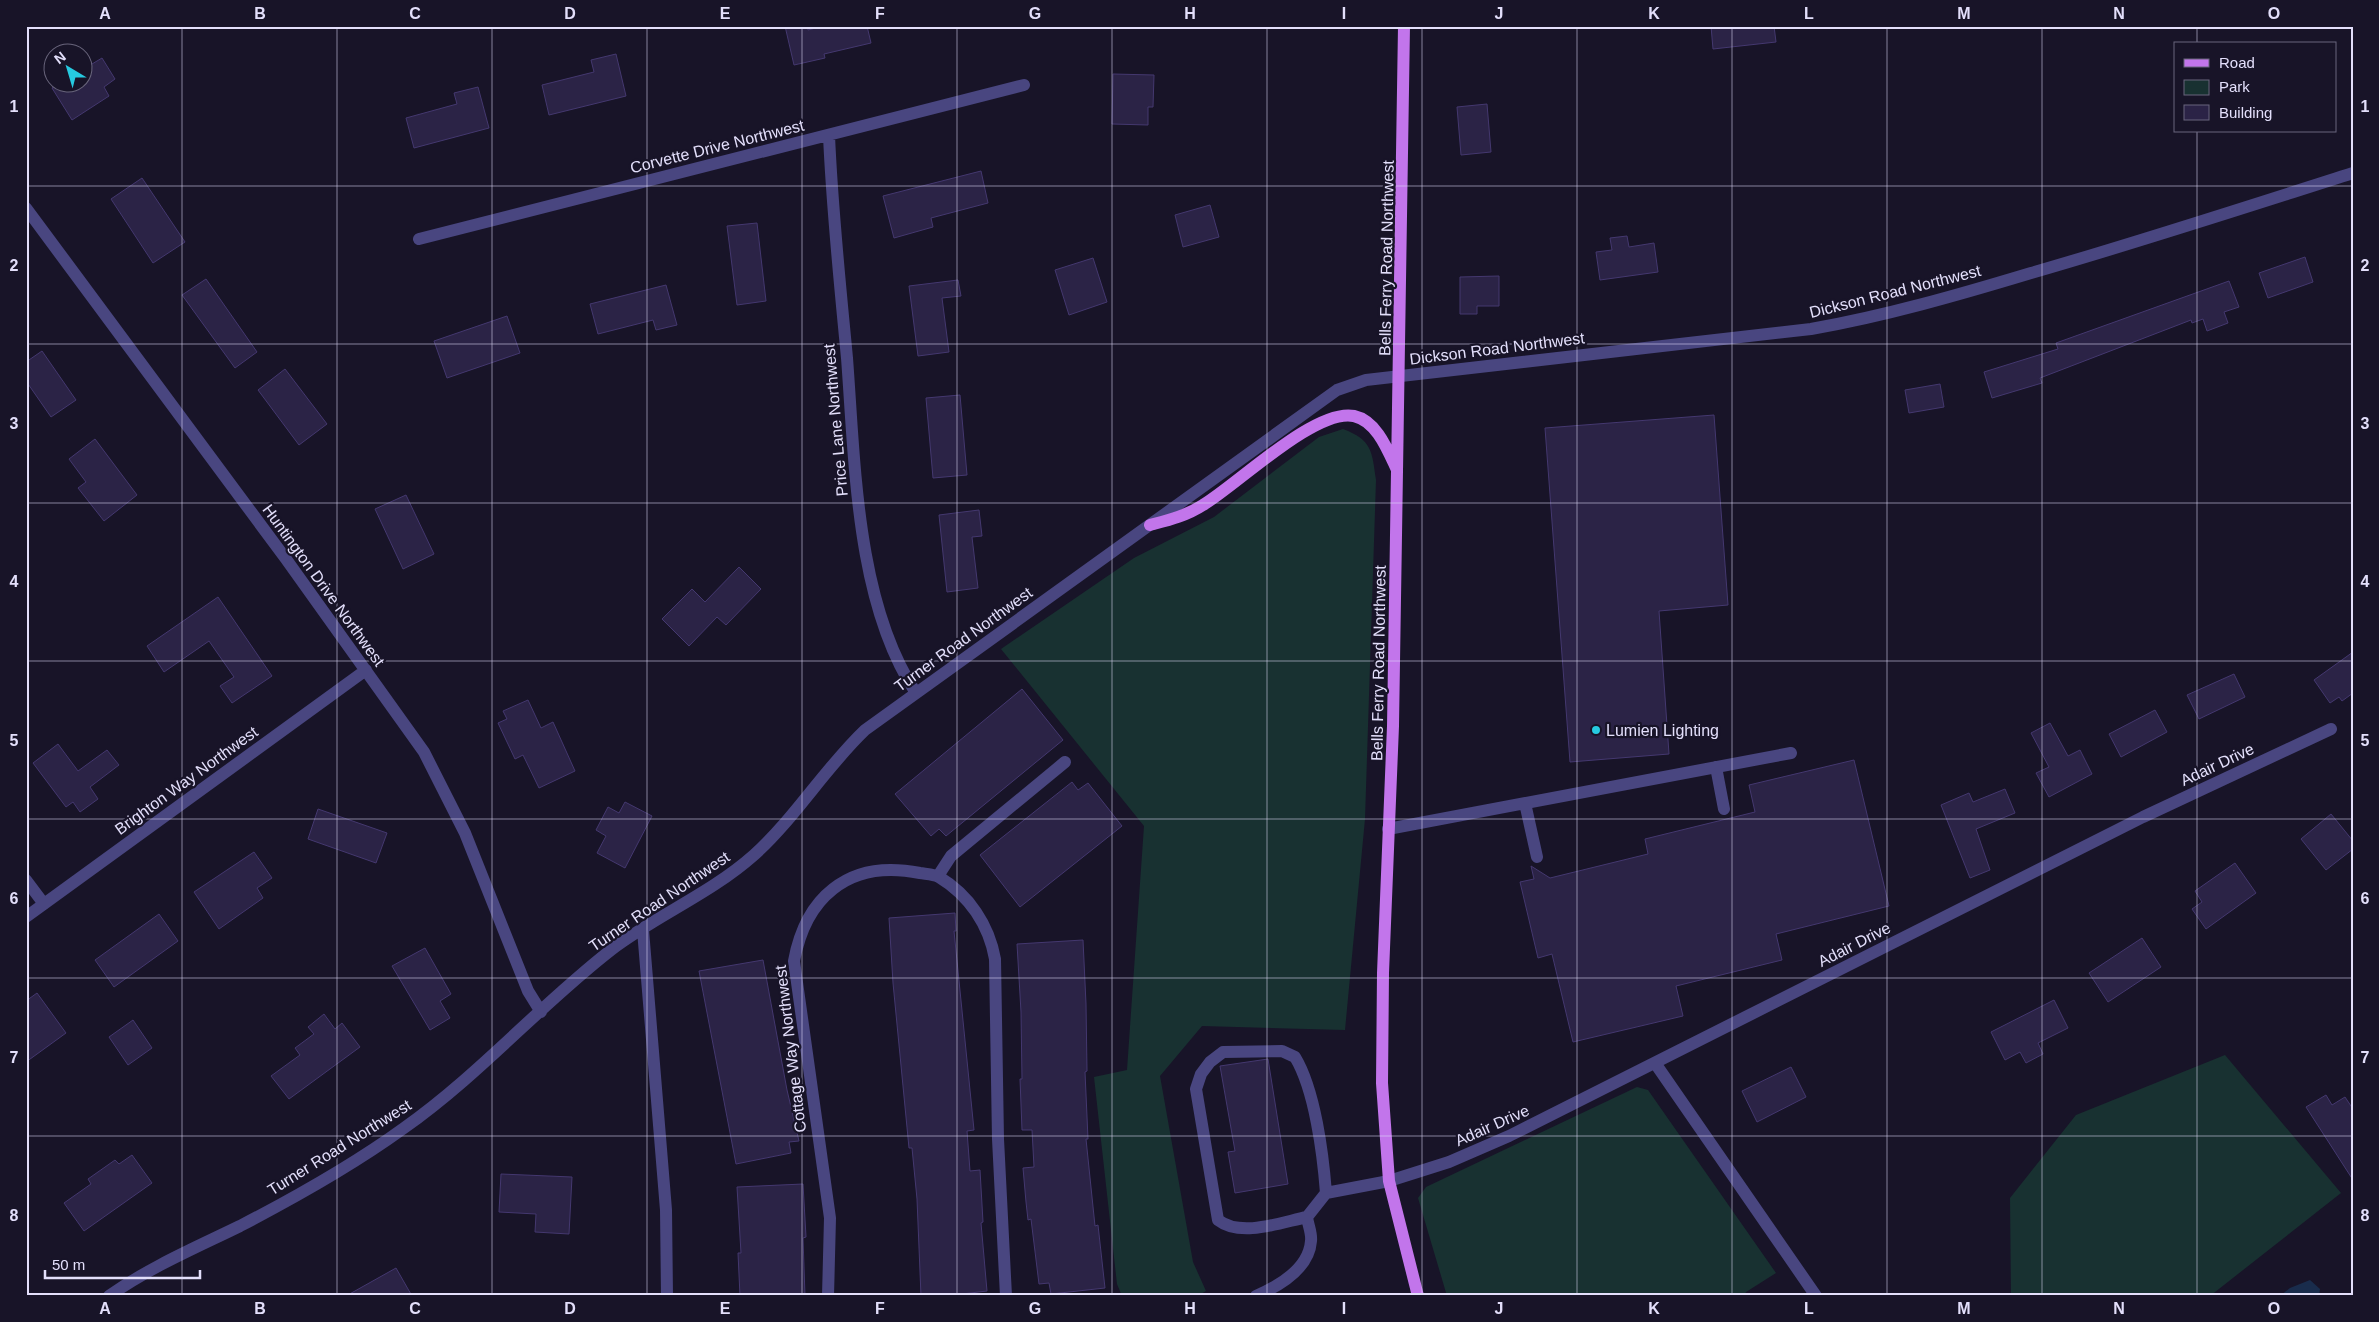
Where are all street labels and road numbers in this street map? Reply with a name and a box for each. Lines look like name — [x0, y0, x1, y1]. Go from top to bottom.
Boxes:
street label: Corvette Drive Northwest — [628, 116, 806, 176]
street label: Bells Ferry Road Northwest — [1376, 160, 1397, 356]
street label: Dickson Road Northwest — [1808, 262, 1983, 321]
street label: Dickson Road Northwest — [1409, 329, 1586, 368]
street label: Price Lane Northwest — [820, 342, 851, 497]
street label: Huntington Drive Northwest — [259, 501, 388, 670]
street label: Bells Ferry Road Northwest — [1368, 565, 1389, 761]
street label: Turner Road Northwest — [891, 584, 1036, 695]
street label: Brighton Way Northwest — [112, 723, 261, 838]
street label: Adair Drive — [2178, 740, 2257, 789]
street label: Turner Road Northwest — [586, 848, 733, 955]
street label: Adair Drive — [1815, 919, 1893, 970]
street label: Cottage Way Northwest — [772, 964, 809, 1134]
street label: Turner Road Northwest — [264, 1096, 414, 1199]
street label: Adair Drive — [1453, 1102, 1532, 1149]

